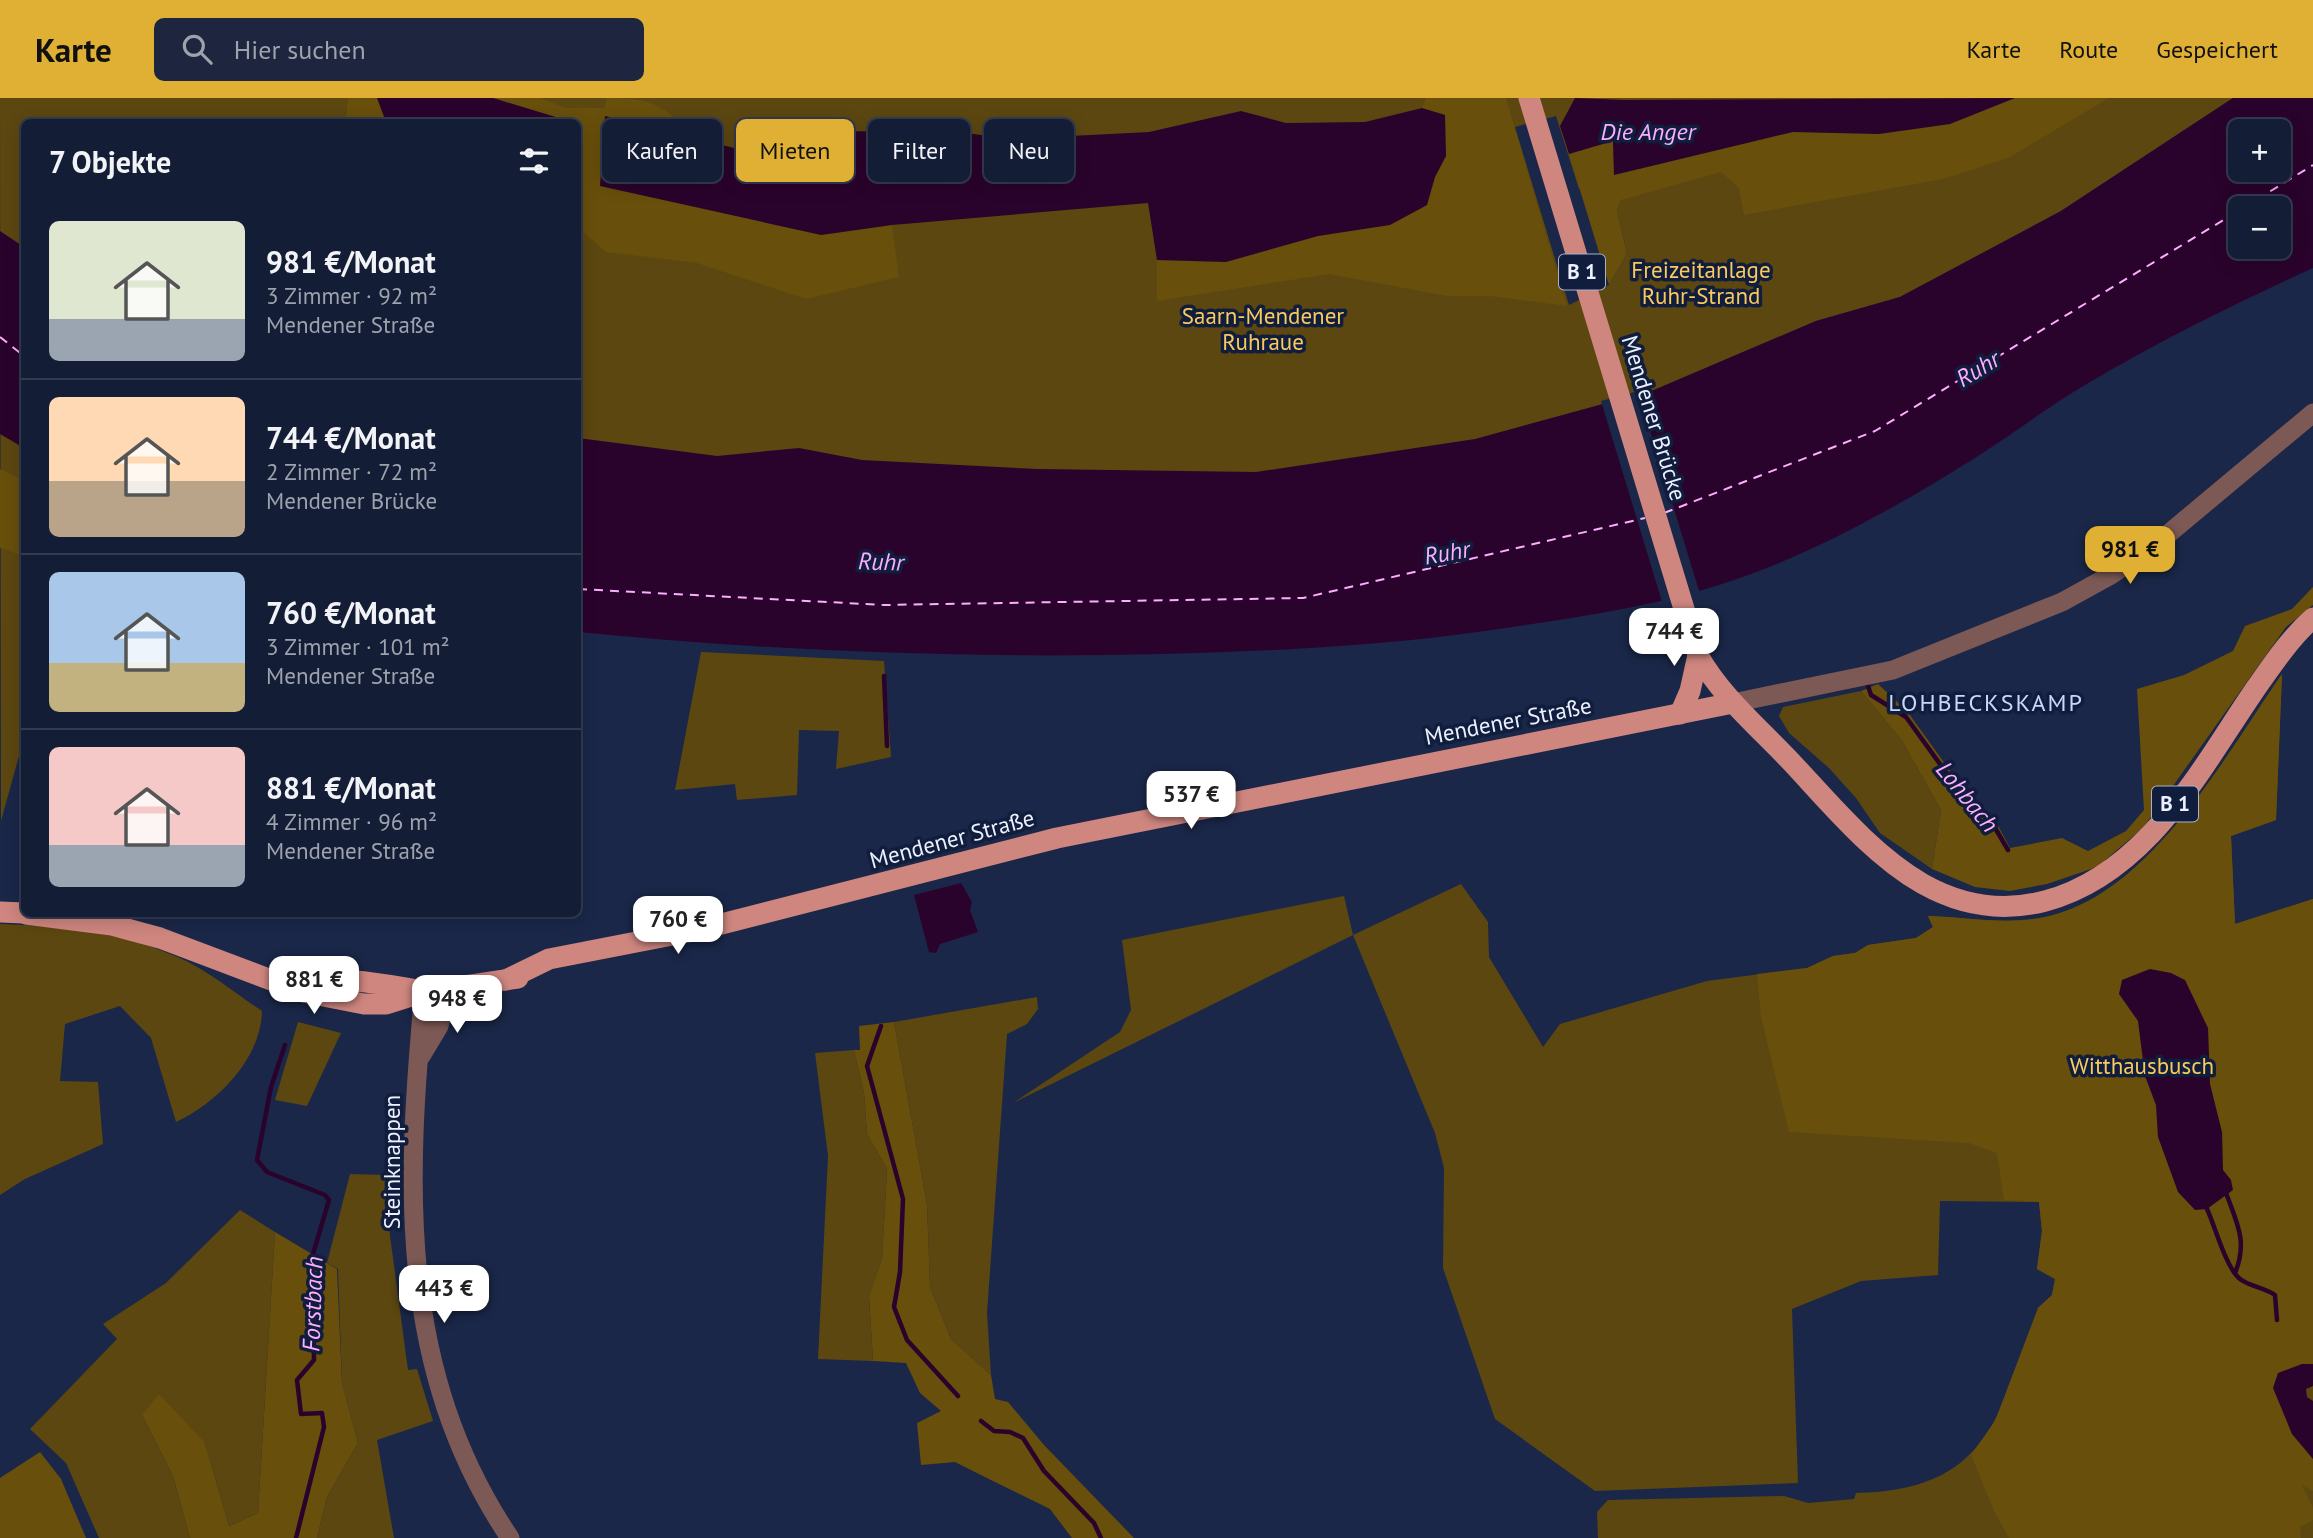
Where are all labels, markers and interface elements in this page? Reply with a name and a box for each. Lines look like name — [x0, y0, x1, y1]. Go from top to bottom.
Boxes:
search box — [154, 18, 644, 81]
text: Karte — [35, 28, 112, 71]
icon: search — [178, 30, 216, 68]
text: Hier suchen — [234, 33, 366, 66]
text: Karte — [1966, 34, 2021, 65]
text: Route — [2059, 34, 2118, 65]
text: Gespeichert — [2156, 34, 2278, 65]
water label: Die Anger — [1601, 116, 1698, 147]
chip: Kaufen — [602, 119, 722, 182]
chip: Mieten — [736, 119, 854, 182]
chip: Filter — [868, 119, 970, 182]
chip: Neu — [984, 119, 1074, 182]
map controls — [2228, 119, 2291, 259]
button: + — [2228, 119, 2291, 182]
text: 7 Objekte — [49, 142, 171, 181]
icon: filters — [515, 142, 553, 180]
button: − — [2228, 196, 2291, 259]
text: 981 €/Monat — [266, 242, 436, 281]
icon: home — [105, 249, 189, 333]
road number: B 1 — [1559, 254, 1605, 290]
park label: Freizeitanlage Ruhr-Strand — [1631, 255, 1771, 310]
text: 3 Zimmer · 92 m² — [266, 281, 437, 310]
park label: Saarn-Mendener Ruhraue — [1182, 301, 1344, 356]
text: Mendener Straße — [266, 310, 435, 339]
street label: Mendener Brücke — [1616, 332, 1693, 504]
water label: Ruhr — [1950, 342, 2007, 394]
text: 744 €/Monat — [266, 418, 436, 457]
icon: home — [105, 425, 189, 509]
text: 2 Zimmer · 72 m² — [266, 457, 437, 486]
text: Mendener Brücke — [266, 486, 437, 515]
pin: 981 € — [2081, 526, 2179, 586]
water label: Ruhr — [1422, 533, 1474, 572]
text: 981 € — [2101, 534, 2159, 563]
water label: Ruhr — [858, 545, 907, 578]
text: 760 €/Monat — [266, 593, 436, 632]
icon: home — [105, 600, 189, 684]
pin: 744 € — [1625, 608, 1723, 668]
text: 744 € — [1645, 616, 1703, 645]
text: 3 Zimmer · 101 m² — [266, 632, 450, 661]
text: Mendener Straße — [266, 661, 435, 690]
district label: LOHBECKSKAMP — [1888, 687, 2084, 718]
street label: Mendener Straße — [1422, 690, 1594, 751]
water label: Lohbach — [1929, 755, 2005, 839]
text: 881 €/Monat — [266, 768, 436, 807]
pin: 537 € — [1142, 772, 1240, 831]
icon: home — [105, 775, 189, 859]
text: 537 € — [1163, 779, 1219, 808]
road number: B 1 — [2152, 786, 2198, 822]
street label: Mendener Straße — [866, 803, 1037, 874]
text: 4 Zimmer · 96 m² — [266, 807, 437, 836]
text: Mendener Straße — [266, 836, 435, 865]
pin: 760 € — [629, 896, 727, 956]
text: 760 € — [649, 904, 707, 933]
pin: 881 € — [265, 956, 363, 1016]
text: 881 € — [285, 964, 343, 993]
pin: 948 € — [408, 976, 506, 1035]
text: 948 € — [428, 983, 486, 1012]
park label: Witthausbusch — [2070, 1051, 2214, 1080]
street label: Steinknappen — [377, 1095, 406, 1229]
water label: Forstbach — [295, 1256, 330, 1352]
pin: 443 € — [395, 1266, 493, 1325]
text: 443 € — [415, 1273, 473, 1302]

